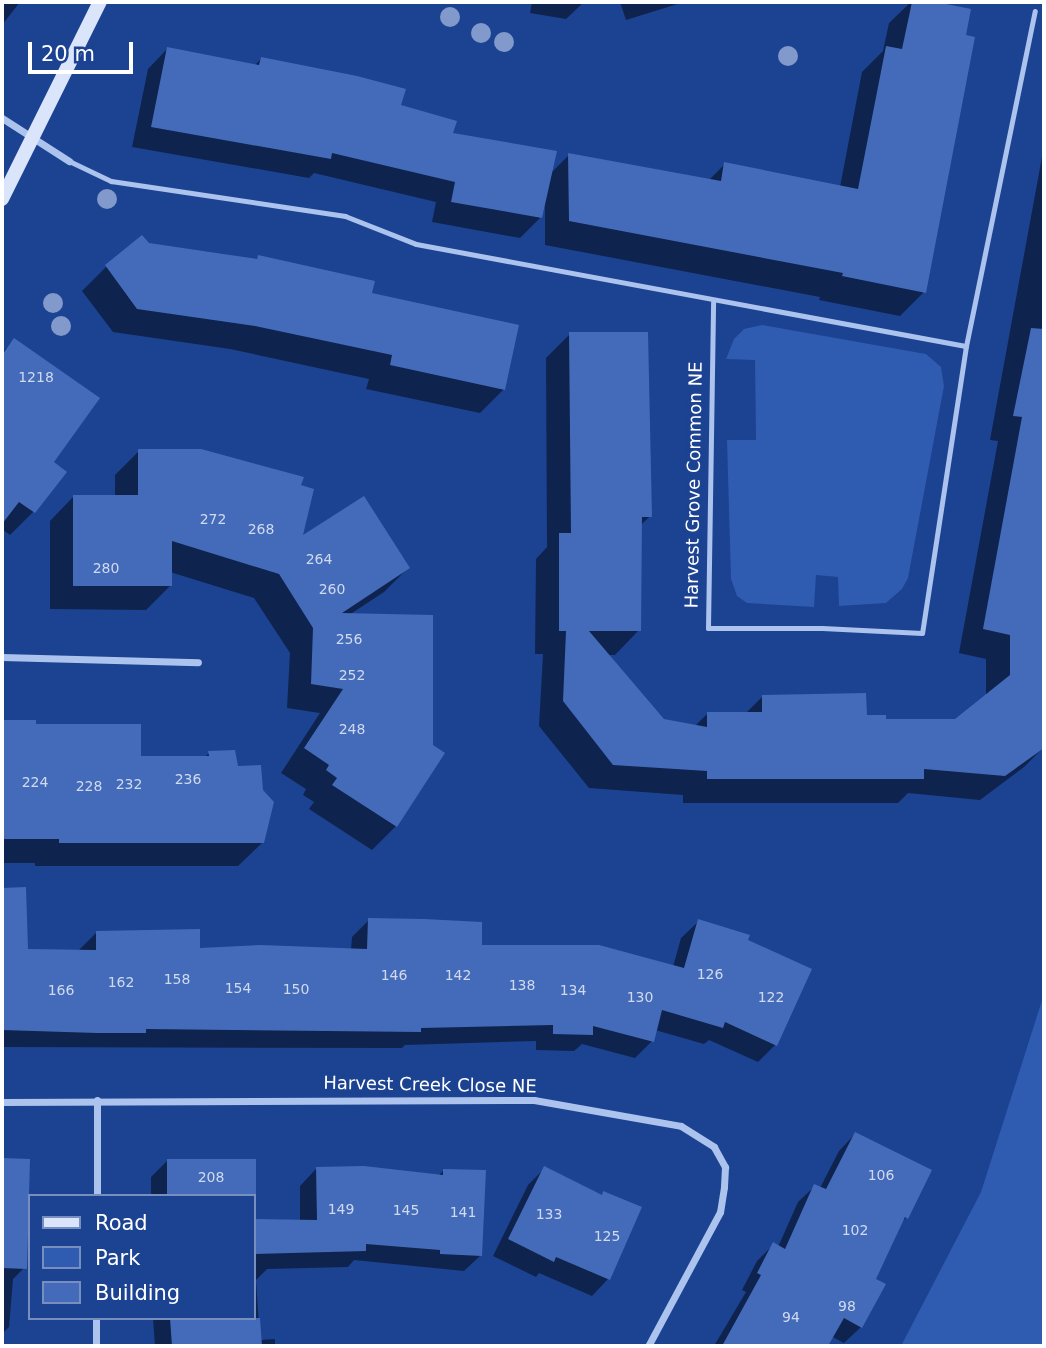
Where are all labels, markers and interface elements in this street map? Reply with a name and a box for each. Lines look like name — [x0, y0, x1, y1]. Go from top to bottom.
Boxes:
scale bar — [32, 28, 136, 72]
text: 20 m — [41, 42, 95, 66]
street label: Harvest Grove Common NE — [681, 361, 707, 609]
house number: 1218 — [18, 369, 54, 385]
house number: 272 — [200, 511, 226, 527]
house number: 268 — [248, 521, 274, 537]
house number: 264 — [306, 551, 332, 567]
house number: 280 — [93, 560, 119, 576]
house number: 260 — [319, 581, 345, 597]
house number: 256 — [336, 631, 362, 647]
house number: 252 — [339, 667, 365, 683]
house number: 248 — [339, 721, 365, 737]
house number: 236 — [175, 771, 201, 787]
house number: 224 — [22, 774, 48, 790]
house number: 232 — [116, 776, 142, 792]
house number: 228 — [76, 778, 102, 794]
house number: 126 — [697, 966, 723, 982]
house number: 146 — [381, 967, 407, 983]
house number: 142 — [445, 967, 471, 983]
house number: 158 — [164, 971, 190, 987]
house number: 162 — [108, 974, 134, 990]
house number: 138 — [509, 977, 535, 993]
house number: 154 — [225, 980, 251, 996]
house number: 150 — [283, 981, 309, 997]
house number: 166 — [48, 982, 74, 998]
house number: 134 — [560, 982, 586, 998]
house number: 130 — [627, 989, 653, 1005]
house number: 122 — [758, 989, 784, 1005]
street label: Harvest Creek Close NE — [323, 1072, 537, 1098]
house number: 106 — [868, 1167, 894, 1183]
house number: 208 — [198, 1169, 224, 1185]
legend — [28, 1194, 256, 1320]
house number: 149 — [328, 1201, 354, 1217]
house number: 145 — [393, 1202, 419, 1218]
house number: 141 — [450, 1204, 476, 1220]
house number: 133 — [536, 1206, 562, 1222]
text: Road — [95, 1211, 148, 1235]
house number: 102 — [842, 1222, 868, 1238]
house number: 125 — [594, 1228, 620, 1244]
text: Park — [95, 1246, 140, 1270]
text: Building — [95, 1281, 180, 1305]
house number: 98 — [838, 1298, 856, 1314]
house number: 94 — [782, 1309, 800, 1325]

